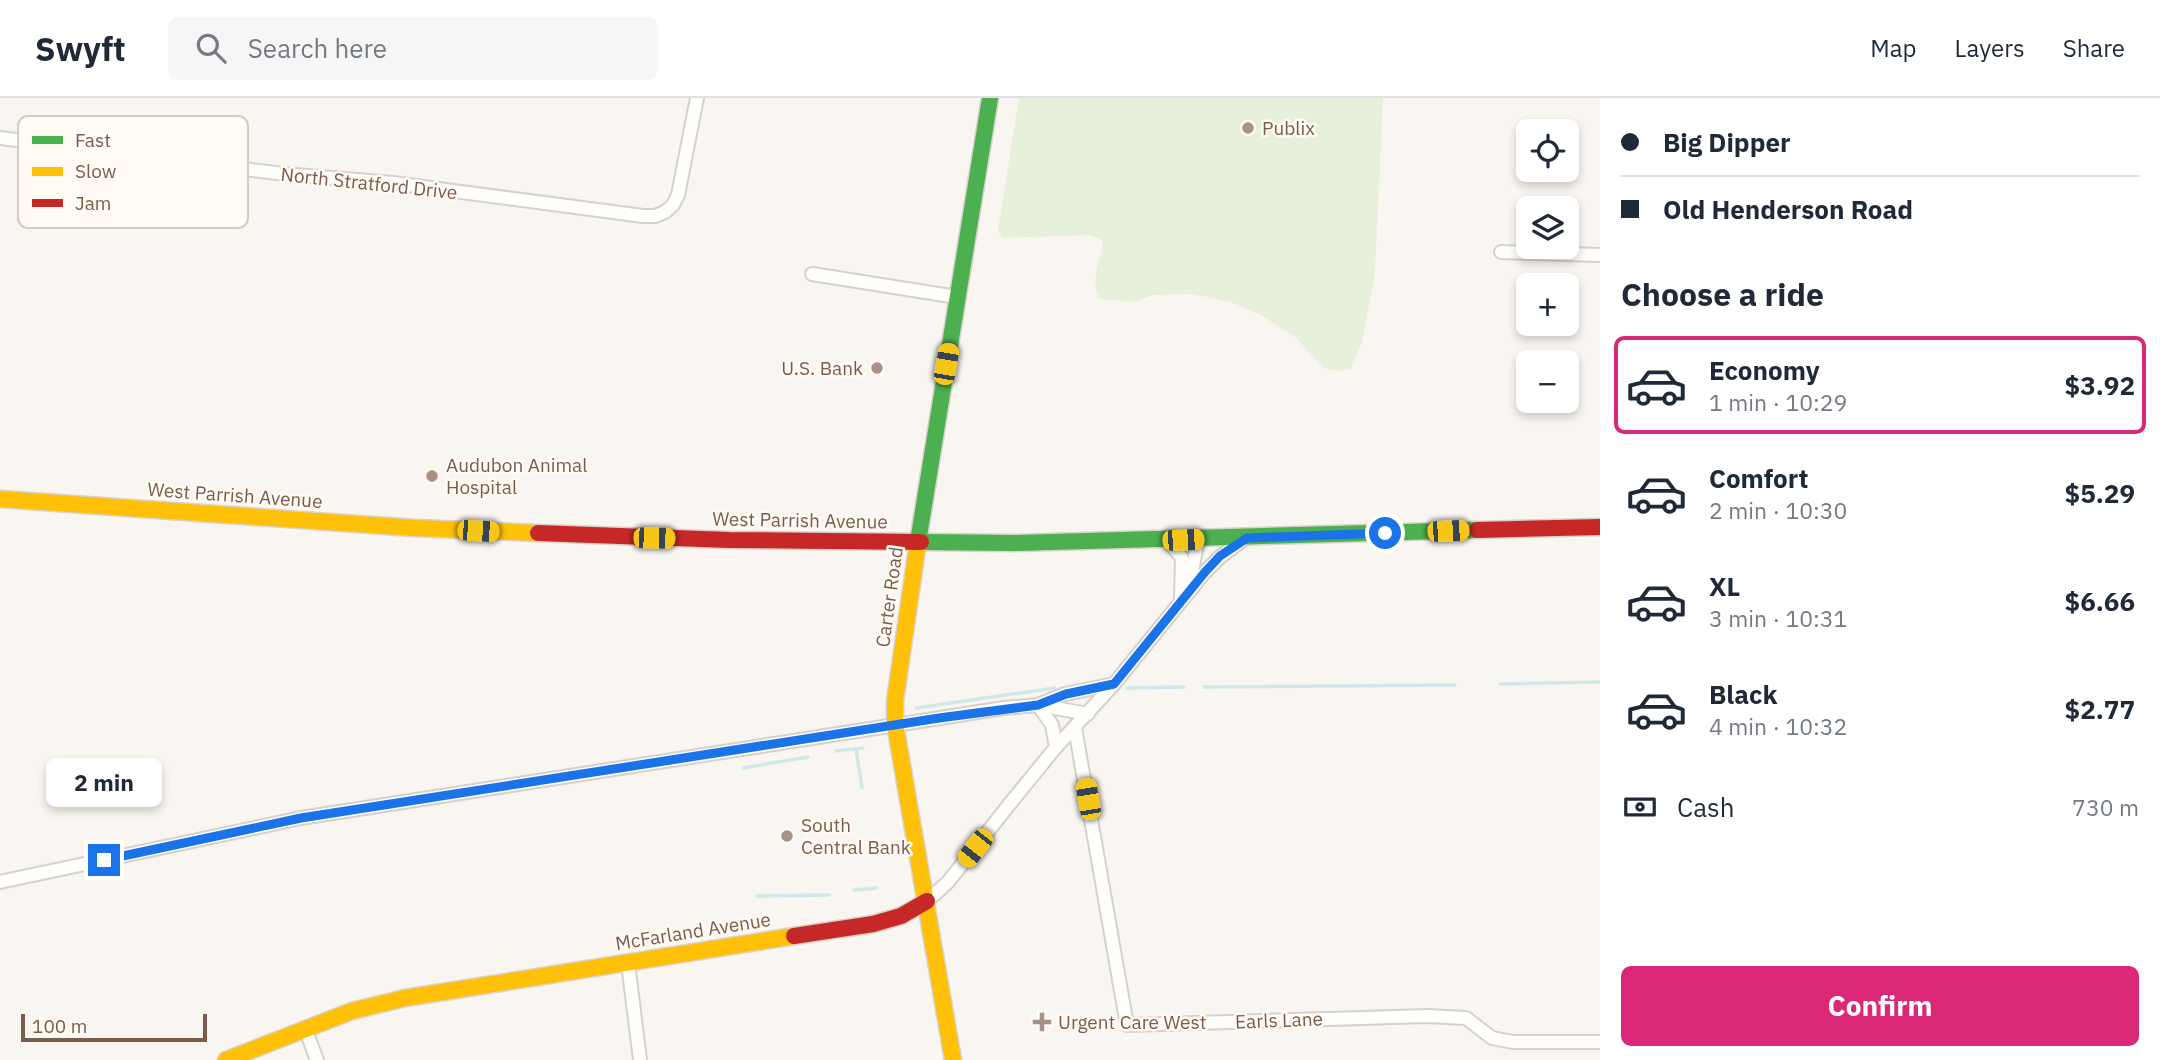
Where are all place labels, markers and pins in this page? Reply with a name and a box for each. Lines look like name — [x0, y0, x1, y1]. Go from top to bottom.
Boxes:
place label: Publix — [1262, 116, 1315, 140]
marker: Publix — [1240, 120, 1256, 136]
place label: U.S. Bank — [781, 356, 863, 380]
marker: U.S. Bank — [869, 360, 885, 376]
place label: Audubon Animal Hospital — [446, 453, 587, 499]
marker: Audubon Animal Hospital — [424, 468, 440, 484]
place label: South Central Bank — [801, 813, 911, 859]
marker: South Central Bank — [779, 828, 795, 844]
place label: Urgent Care West — [1058, 1010, 1206, 1034]
marker: Urgent Care West — [1032, 1012, 1052, 1032]

